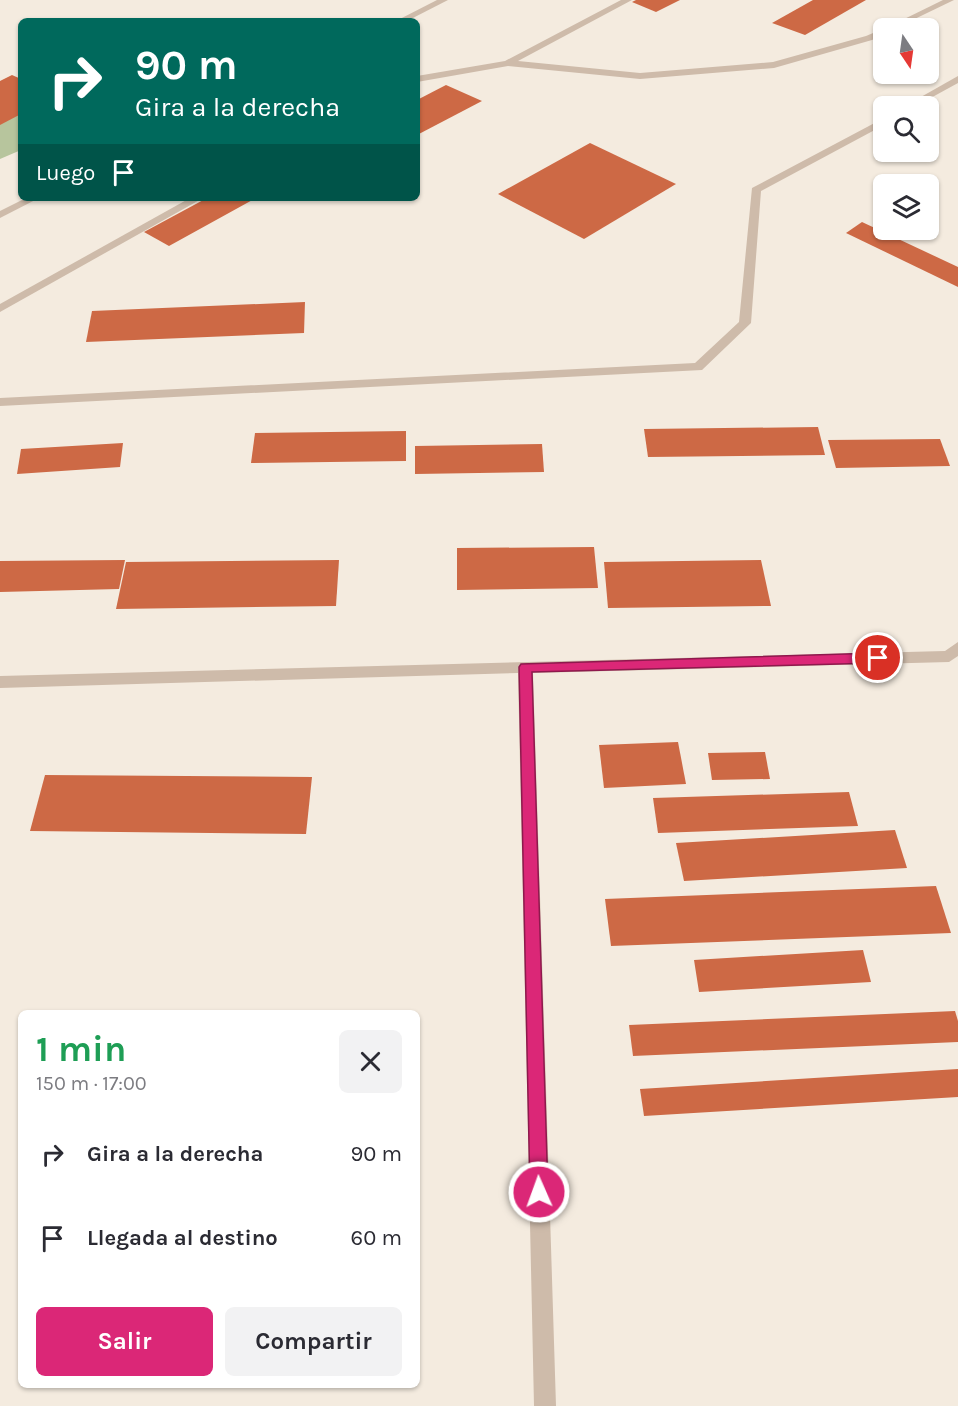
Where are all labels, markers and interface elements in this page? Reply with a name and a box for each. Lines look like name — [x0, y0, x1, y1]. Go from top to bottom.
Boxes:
north arrow — [873, 18, 939, 84]
map controls — [873, 18, 939, 240]
text: 90 m — [135, 40, 238, 90]
icon: right — [36, 42, 114, 120]
text: Gira a la derecha — [135, 91, 340, 123]
button: search — [873, 96, 939, 162]
icon: arrive — [107, 156, 140, 189]
text: Luego — [36, 160, 95, 186]
button: layers — [873, 174, 939, 240]
pin — [852, 632, 903, 683]
icon: arrive — [861, 641, 894, 674]
text: 1 min — [36, 1028, 126, 1070]
button: close — [339, 1030, 402, 1093]
text: 150 m · 17:00 — [36, 1072, 147, 1095]
icon: right — [36, 1138, 69, 1171]
text: Gira a la derecha — [87, 1141, 263, 1167]
text: 90 m — [350, 1141, 402, 1167]
position arrow — [507, 1160, 571, 1224]
icon: arrive — [36, 1222, 69, 1255]
text: Llegada al destino — [87, 1225, 278, 1251]
text: 60 m — [351, 1225, 402, 1251]
button: Salir — [36, 1307, 213, 1376]
button: Compartir — [225, 1307, 402, 1376]

